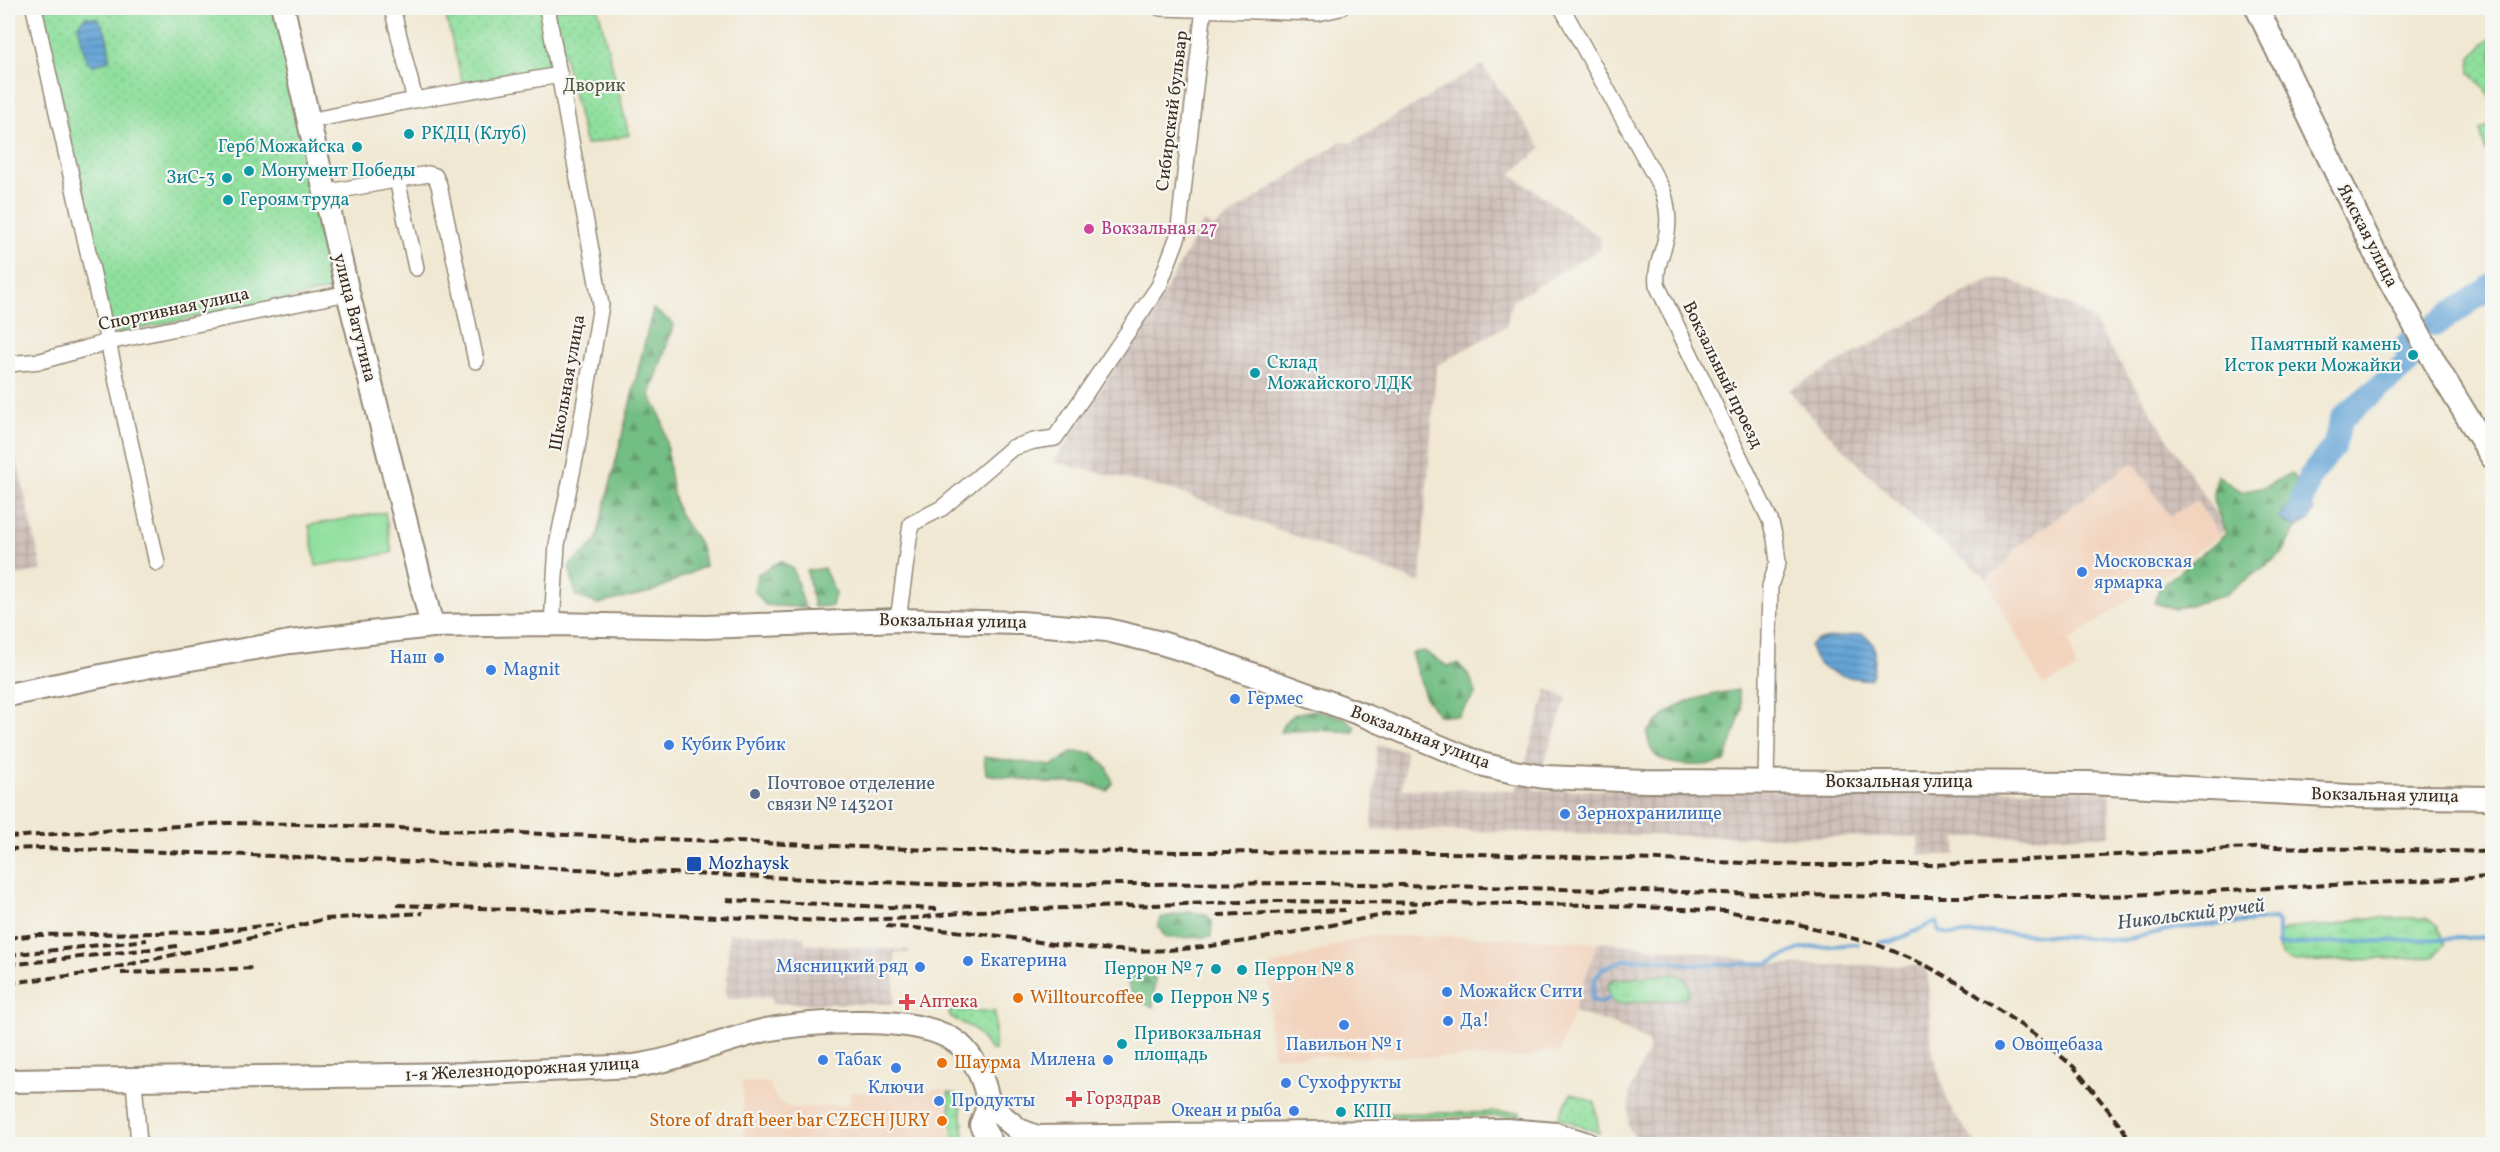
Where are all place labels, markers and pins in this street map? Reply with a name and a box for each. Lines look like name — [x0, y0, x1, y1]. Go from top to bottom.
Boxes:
place label: РКДЦ (Клуб) — [421, 122, 526, 147]
marker: РКДЦ (Клуб) — [402, 127, 416, 141]
place label: Герб Можайска — [218, 135, 345, 160]
marker: Герб Можайска — [350, 140, 364, 154]
place label: Монумент Победы — [261, 159, 416, 184]
marker: Монумент Победы — [242, 164, 256, 178]
place label: ЗиС-3 — [166, 166, 215, 191]
marker: ЗиС-3 — [220, 171, 234, 185]
place label: Героям труда — [240, 188, 350, 213]
marker: Героям труда — [221, 193, 235, 207]
place label: Вокзальная 27 — [1101, 217, 1218, 242]
marker: Вокзальная 27 — [1082, 222, 1096, 236]
place label: Памятный камень Исток реки Можайки — [2224, 333, 2401, 379]
marker: Памятный камень Исток реки Можайки — [2406, 348, 2420, 362]
place label: Склад Можайского ЛДК — [1267, 351, 1412, 397]
marker: Склад Можайского ЛДК — [1248, 366, 1262, 380]
place label: Московская ярмарка — [2094, 550, 2192, 596]
marker: Московская ярмарка — [2075, 565, 2089, 579]
place label: Наш — [390, 646, 427, 671]
marker: Наш — [432, 651, 446, 665]
place label: Magnit — [503, 658, 560, 683]
marker: Magnit — [484, 663, 498, 677]
place label: Гермес — [1247, 687, 1303, 712]
marker: Гермес — [1228, 692, 1242, 706]
place label: Кубик Рубик — [681, 733, 786, 758]
marker: Кубик Рубик — [662, 738, 676, 752]
place label: Почтовое отделение связи № 143201 — [767, 772, 935, 818]
marker: Почтовое отделение связи № 143201 — [748, 787, 762, 801]
place label: Зернохранилище — [1577, 802, 1722, 827]
marker: Зернохранилище — [1558, 807, 1572, 821]
place label: Mozhaysk — [708, 852, 790, 877]
marker: Mozhaysk — [685, 855, 703, 873]
place label: Екатерина — [980, 949, 1067, 974]
marker: Екатерина — [961, 954, 975, 968]
place label: Мясницкий ряд — [776, 955, 908, 980]
place label: Перрон № 7 — [1104, 957, 1204, 982]
place label: Перрон № 8 — [1254, 958, 1354, 983]
marker: Мясницкий ряд — [913, 960, 927, 974]
marker: Перрон № 7 — [1209, 962, 1223, 976]
marker: Перрон № 8 — [1235, 963, 1249, 977]
place label: Можайск Сити — [1459, 980, 1583, 1005]
marker: Можайск Сити — [1440, 985, 1454, 999]
place label: Willtourcoffee — [1030, 986, 1144, 1011]
place label: Перрон № 5 — [1170, 986, 1270, 1011]
place label: Аптека — [919, 990, 978, 1015]
marker: Willtourcoffee — [1011, 991, 1025, 1005]
marker: Перрон № 5 — [1151, 991, 1165, 1005]
marker: Аптека — [900, 995, 914, 1009]
place label: Да! — [1460, 1009, 1489, 1034]
marker: Да! — [1441, 1014, 1455, 1028]
marker: Павильон № 1 — [1337, 1018, 1351, 1032]
place label: Привокзальная площадь — [1134, 1022, 1262, 1068]
place label: Павильон № 1 — [1286, 1033, 1402, 1058]
place label: Овощебаза — [2012, 1033, 2103, 1058]
marker: Привокзальная площадь — [1115, 1037, 1129, 1051]
marker: Овощебаза — [1993, 1038, 2007, 1052]
place label: Табак — [835, 1048, 882, 1073]
place label: Милена — [1030, 1048, 1096, 1073]
place label: Шаурма — [954, 1051, 1021, 1076]
marker: Табак — [816, 1053, 830, 1067]
marker: Милена — [1101, 1053, 1115, 1067]
marker: Шаурма — [935, 1056, 949, 1070]
marker: Ключи — [889, 1061, 903, 1075]
place label: Сухофрукты — [1298, 1071, 1401, 1096]
place label: Ключи — [868, 1076, 924, 1101]
marker: Сухофрукты — [1279, 1076, 1293, 1090]
place label: Горздрав — [1086, 1087, 1161, 1112]
place label: Продукты — [951, 1089, 1036, 1114]
marker: Горздрав — [1067, 1092, 1081, 1106]
marker: Продукты — [932, 1094, 946, 1108]
place label: Океан и рыба — [1171, 1099, 1282, 1124]
place label: КПП — [1353, 1100, 1392, 1125]
marker: Океан и рыба — [1287, 1104, 1301, 1118]
marker: КПП — [1334, 1105, 1348, 1119]
place label: Store of draft beer bar CZECH JURY — [649, 1109, 930, 1134]
marker: Store of draft beer bar CZECH JURY — [935, 1114, 949, 1128]

